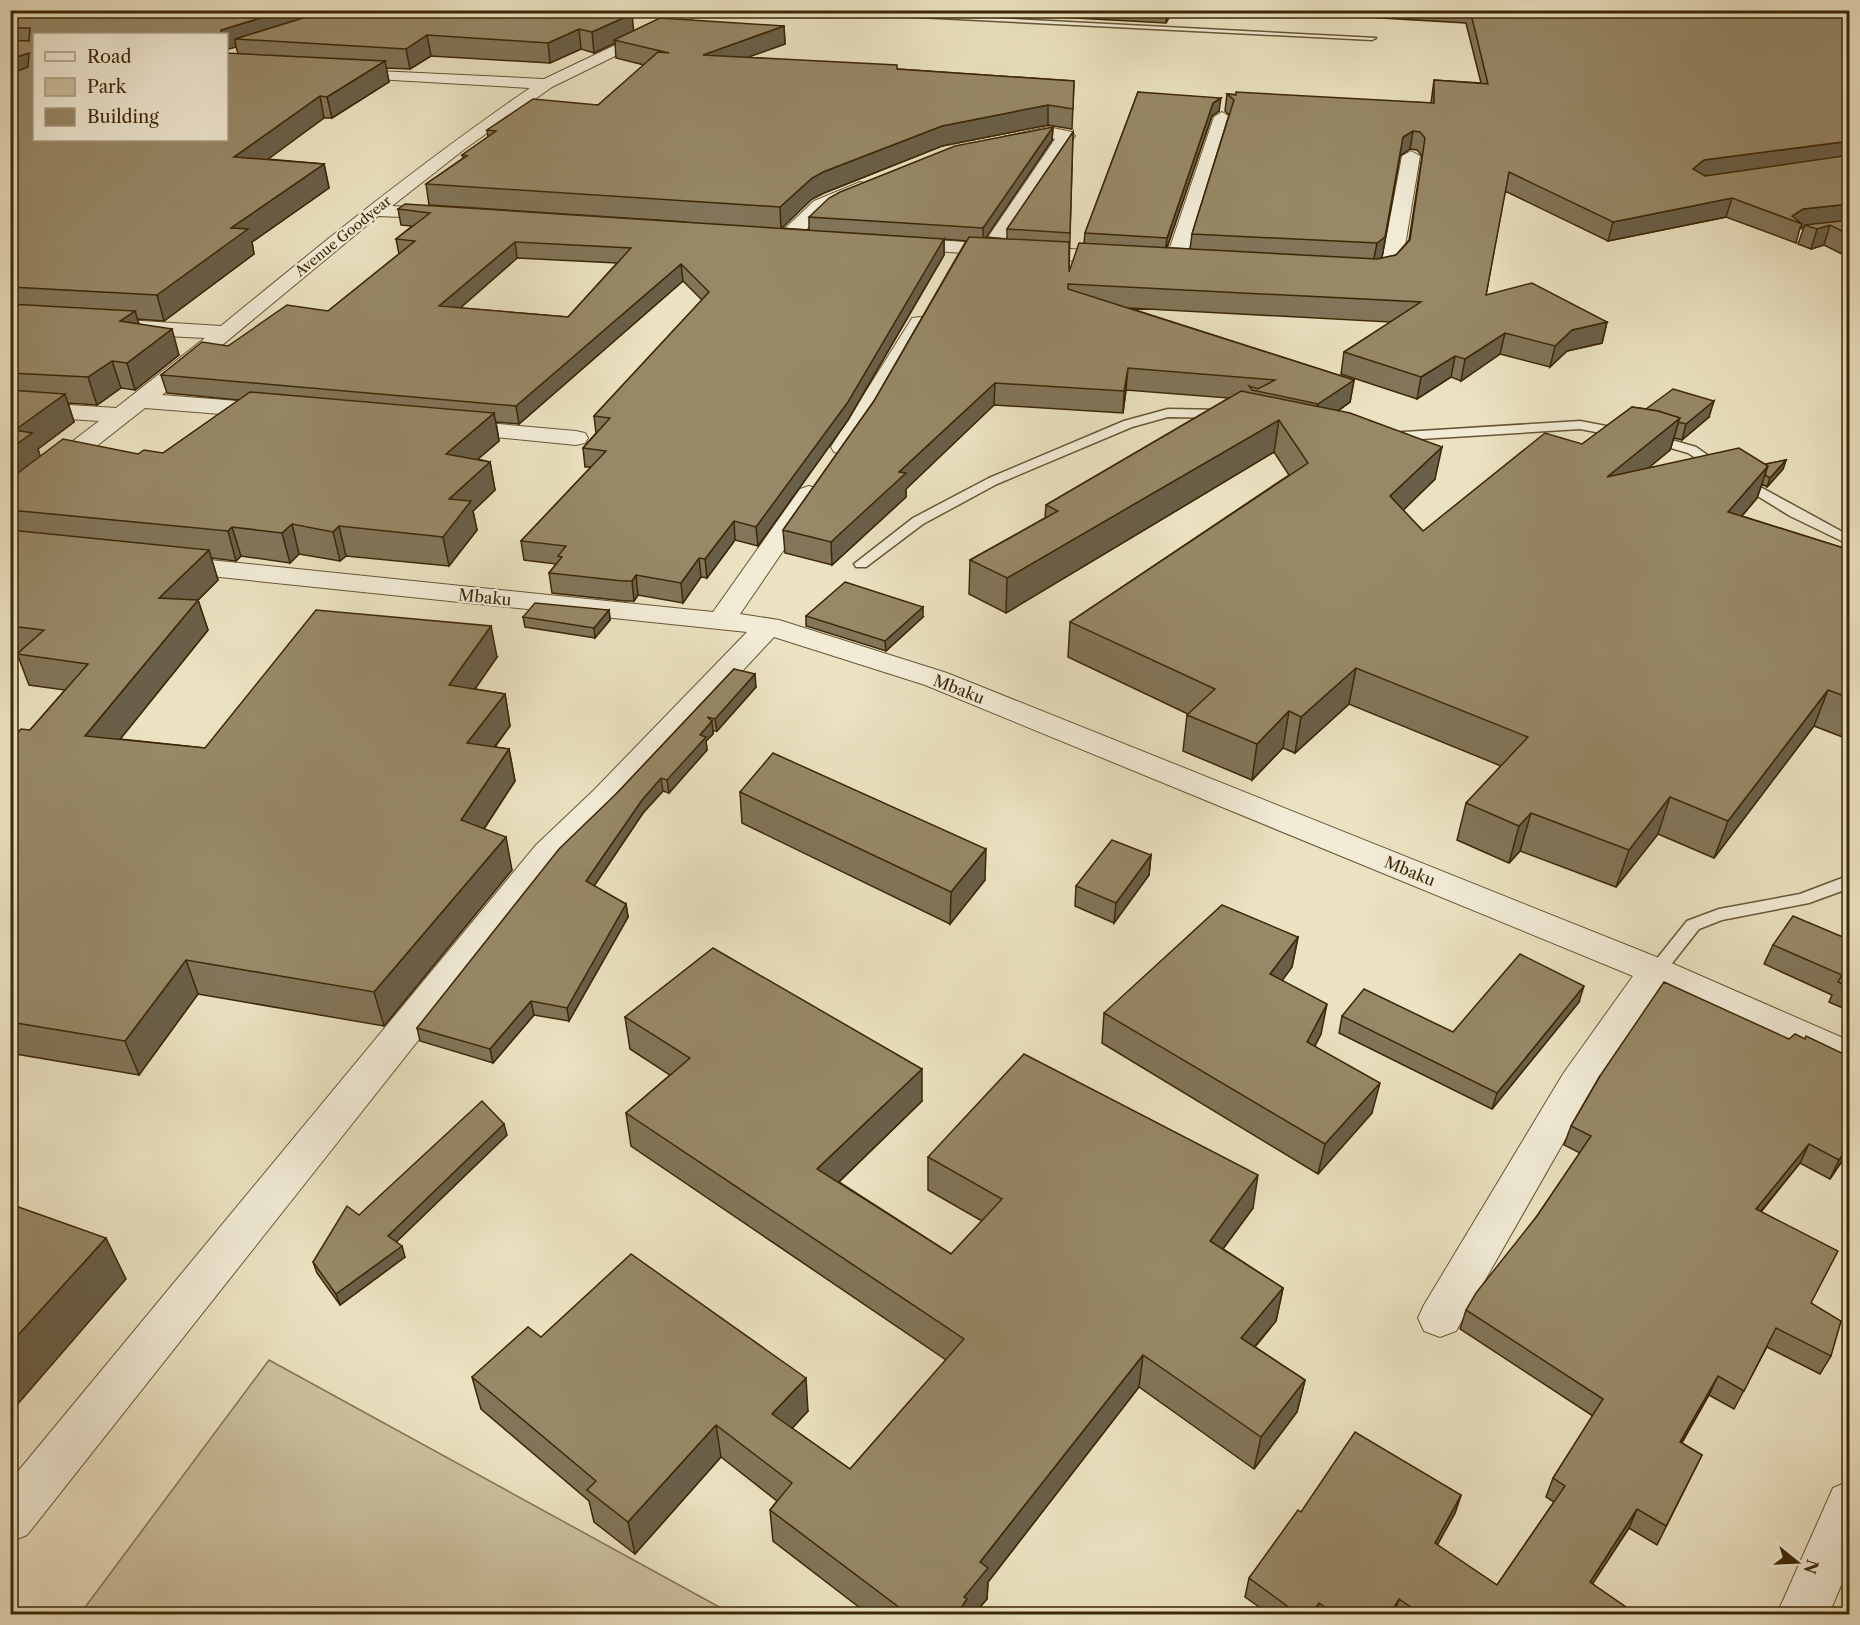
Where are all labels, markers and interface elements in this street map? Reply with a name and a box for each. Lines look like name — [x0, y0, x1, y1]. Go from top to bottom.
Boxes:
legend — [33, 33, 228, 141]
text: Road — [87, 46, 132, 68]
text: Park — [87, 76, 128, 98]
text: Building — [87, 106, 159, 128]
street label: Avenue Goodyear — [290, 192, 395, 281]
street label: Mbaku — [457, 584, 513, 610]
street label: Mbaku — [931, 670, 988, 708]
street label: Mbaku — [1382, 852, 1439, 890]
north arrow — [1767, 1532, 1827, 1592]
text: N — [1800, 1557, 1823, 1576]

